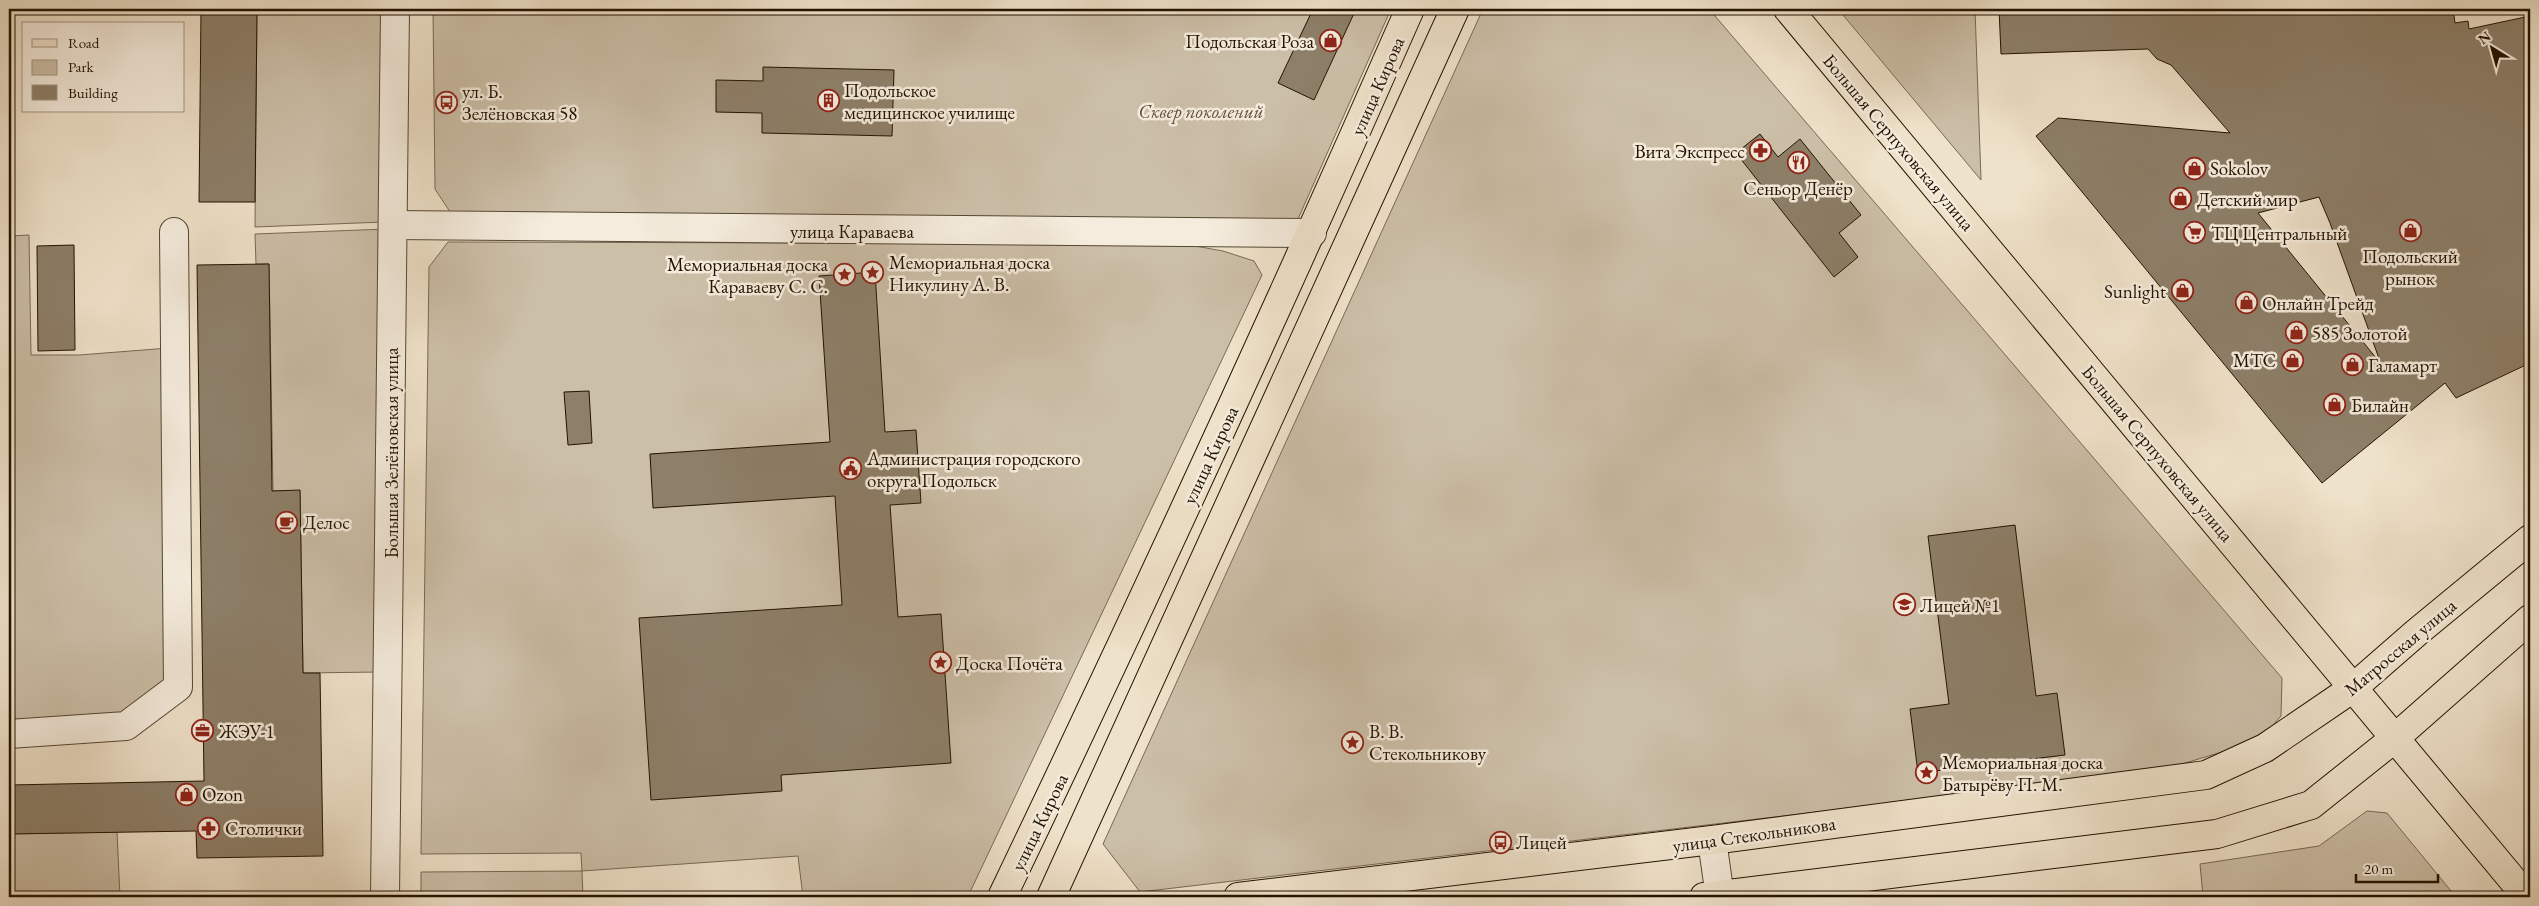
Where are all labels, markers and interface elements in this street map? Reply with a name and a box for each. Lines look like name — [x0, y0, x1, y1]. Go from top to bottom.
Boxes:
legend — [22, 22, 185, 112]
north arrow — [2466, 22, 2516, 72]
text: N — [2474, 27, 2495, 48]
place label: Подольская Роза — [1185, 29, 1314, 54]
shop icon: Подольская Роза — [1318, 29, 1342, 53]
street label: улица Кирова — [1345, 32, 1411, 140]
text: Road — [68, 33, 100, 52]
street label: Большая Серпуховская улица — [1817, 49, 1980, 236]
text: Park — [68, 57, 95, 76]
place label: Подольское медицинское училище — [844, 78, 1015, 125]
place label: ул. Б. Зелёновская 58 — [462, 79, 577, 126]
text: Building — [68, 83, 118, 102]
building icon: Подольское медицинское училище — [816, 89, 840, 113]
bus stop icon: ул. Б. Зелёновская 58 — [434, 90, 458, 114]
park label: Сквер поколений — [1139, 99, 1264, 124]
place label: Вита Экспресс — [1634, 139, 1745, 164]
pharmacy icon: Вита Экспресс — [1749, 139, 1773, 163]
restaurant icon: Сеньор Денёр — [1786, 150, 1810, 174]
shop icon: Sokolov — [2182, 156, 2206, 180]
place label: Sokolov — [2210, 156, 2269, 181]
place label: Сеньор Денёр — [1743, 176, 1853, 201]
shop icon: Детский мир — [2169, 187, 2193, 211]
place label: Детский мир — [2197, 187, 2298, 212]
shop icon: Подольский рынок — [2398, 218, 2422, 242]
street label: улица Караваева — [790, 219, 914, 244]
supermarket icon: ТЦ Центральный — [2183, 221, 2207, 245]
place label: ТЦ Центральный — [2211, 221, 2347, 246]
place label: Подольский рынок — [2362, 244, 2458, 291]
place label: Мемориальная доска Никулину А. В. — [889, 250, 1051, 297]
place label: Мемориальная доска Караваеву С. С. — [667, 252, 828, 299]
place icon: Мемориальная доска Никулину А. В. — [861, 261, 885, 285]
place icon: Мемориальная доска Караваеву С. С. — [832, 263, 856, 287]
place label: Sunlight — [2104, 279, 2166, 304]
shop icon: Sunlight — [2170, 279, 2194, 303]
shop icon: Онлайн Трейд — [2234, 291, 2258, 315]
place label: Онлайн Трейд — [2262, 291, 2374, 316]
shop icon: 585 Золотой — [2284, 321, 2308, 345]
place label: 585 Золотой — [2312, 321, 2408, 346]
street label: Большая Зелёновская улица — [379, 347, 404, 559]
place label: МТС — [2233, 348, 2276, 373]
shop icon: МТС — [2280, 348, 2304, 372]
shop icon: Галамарт — [2340, 353, 2364, 377]
place label: Галамарт — [2368, 353, 2437, 378]
street label: Большая Серпуховская улица — [2076, 360, 2239, 547]
shop icon: Билайн — [2323, 393, 2347, 417]
place label: Билайн — [2351, 393, 2409, 418]
street label: улица Кирова — [1177, 402, 1244, 508]
place label: Администрация городского округа Подольск — [866, 446, 1081, 493]
public building icon: Администрация городского округа Подольск — [839, 457, 863, 481]
cafe icon: Делос — [275, 510, 299, 534]
place label: Делос — [303, 510, 350, 535]
school or university icon: Лицeй №1 — [1892, 593, 1916, 617]
place label: Лицeй №1 — [1920, 593, 2000, 618]
street label: Матросская улица — [2339, 593, 2462, 702]
place icon: Доска Почёта — [928, 651, 952, 675]
place label: Доска Почёта — [956, 651, 1063, 676]
office icon: ЖЭУ-1 — [191, 719, 215, 743]
place label: ЖЭУ-1 — [218, 719, 275, 744]
place label: В. В. Стекольникову — [1369, 719, 1487, 766]
place icon: В. В. Стекольникову — [1341, 730, 1365, 754]
place label: Мемориальная доска Батырёву П. М. — [1942, 750, 2104, 797]
place icon: Мемориальная доска Батырёву П. М. — [1914, 761, 1938, 785]
street label: улица Кирова — [1005, 769, 1074, 875]
shop icon: Ozon — [174, 782, 198, 806]
place label: Ozon — [202, 782, 243, 807]
street label: улица Стекольникова — [1671, 811, 1838, 858]
pharmacy icon: Столички — [197, 816, 221, 840]
place label: Столички — [225, 816, 302, 841]
bus stop icon: Лицeй — [1488, 830, 1512, 854]
place label: Лицeй — [1516, 830, 1567, 855]
scale bar — [2356, 851, 2439, 883]
text: 20 m — [2364, 859, 2393, 878]

